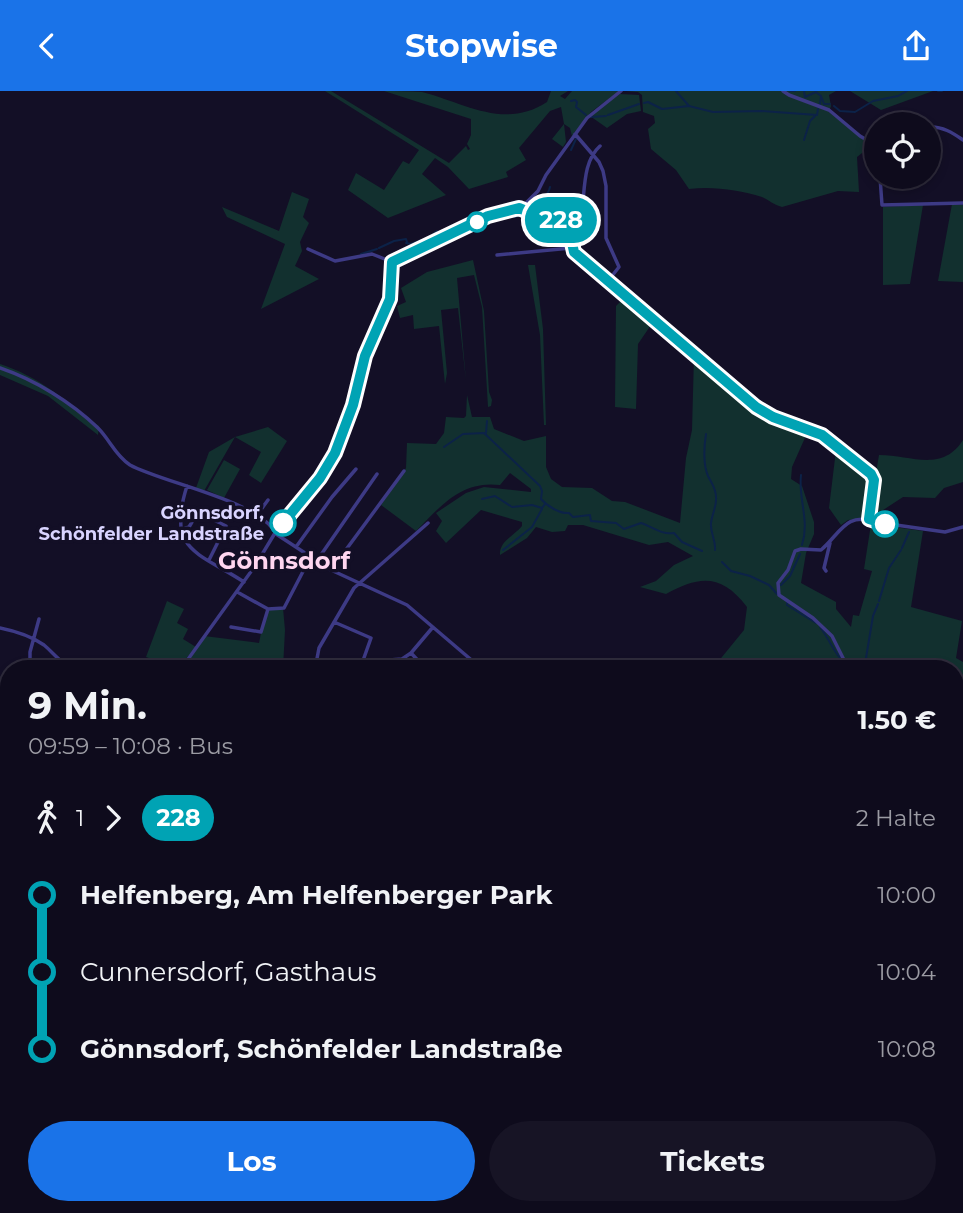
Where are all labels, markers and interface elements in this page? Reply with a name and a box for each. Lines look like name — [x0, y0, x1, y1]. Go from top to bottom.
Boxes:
text: Stopwise — [405, 26, 558, 65]
icon: back — [28, 27, 66, 65]
icon: share — [897, 27, 935, 65]
map controls — [864, 112, 941, 189]
button: locate — [864, 112, 941, 189]
line badge: 228 — [521, 197, 601, 243]
text: 228 — [539, 205, 583, 234]
unlabelled marker — [467, 212, 487, 232]
place label: Gönnsdorf, Schönfelder Landstraße — [39, 502, 264, 545]
marker: Gönnsdorf, Schönfelder Landstraße — [270, 510, 296, 536]
unlabelled marker — [872, 511, 898, 537]
district label: Gönnsdorf — [218, 546, 352, 575]
text: 9 Min. — [28, 682, 147, 729]
text: 1.50 € — [857, 704, 936, 736]
text: 09:59 – 10:08 · Bus — [28, 732, 233, 760]
icon: walk — [28, 799, 66, 837]
icon: forward — [94, 799, 132, 837]
text: 228 — [156, 803, 200, 832]
text: 1 — [76, 804, 84, 832]
text: 2 Halte — [856, 804, 936, 832]
text: Helfenberg, Am Helfenberger Park — [80, 879, 553, 911]
text: 10:00 — [877, 881, 936, 909]
text: Cunnersdorf, Gasthaus — [80, 956, 376, 988]
text: 10:04 — [877, 958, 936, 986]
text: Gönnsdorf, Schönfelder Landstraße — [80, 1033, 563, 1065]
text: 10:08 — [878, 1035, 936, 1063]
button: Los — [28, 1121, 475, 1201]
button: Tickets — [489, 1121, 936, 1201]

